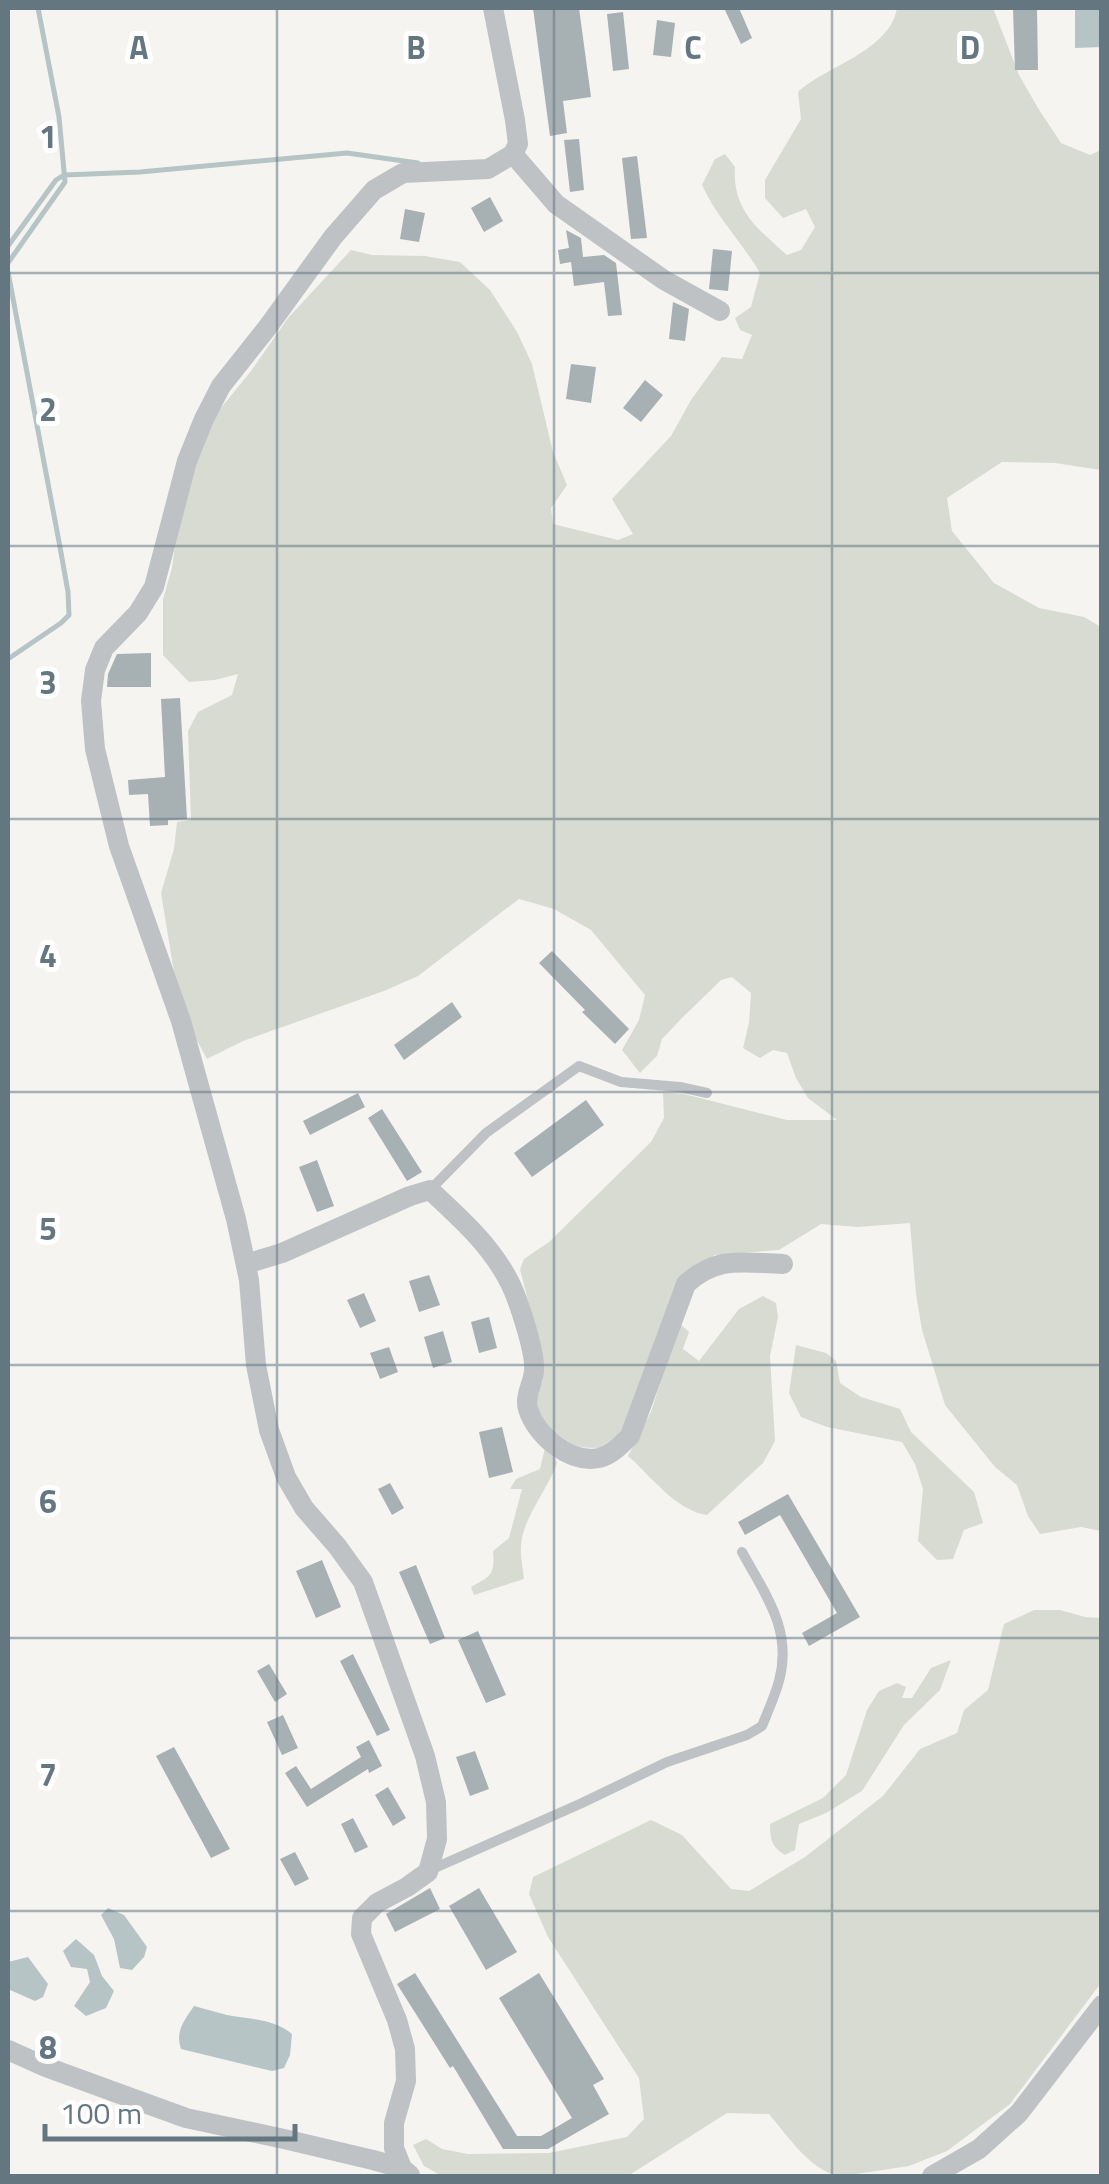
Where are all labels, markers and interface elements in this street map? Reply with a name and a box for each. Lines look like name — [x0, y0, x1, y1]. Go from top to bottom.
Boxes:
text: A — [129, 23, 149, 71]
text: B — [406, 23, 426, 71]
text: C — [684, 23, 702, 71]
text: D — [960, 23, 980, 71]
text: 1 — [39, 112, 57, 160]
text: 2 — [39, 385, 57, 433]
text: 3 — [39, 658, 57, 706]
text: 4 — [39, 931, 57, 979]
text: 5 — [39, 1204, 57, 1252]
text: 6 — [39, 1477, 57, 1525]
text: 7 — [39, 1750, 57, 1798]
text: 8 — [39, 2023, 57, 2071]
scale bar — [45, 2079, 295, 2141]
text: 100 m — [60, 2090, 142, 2136]

